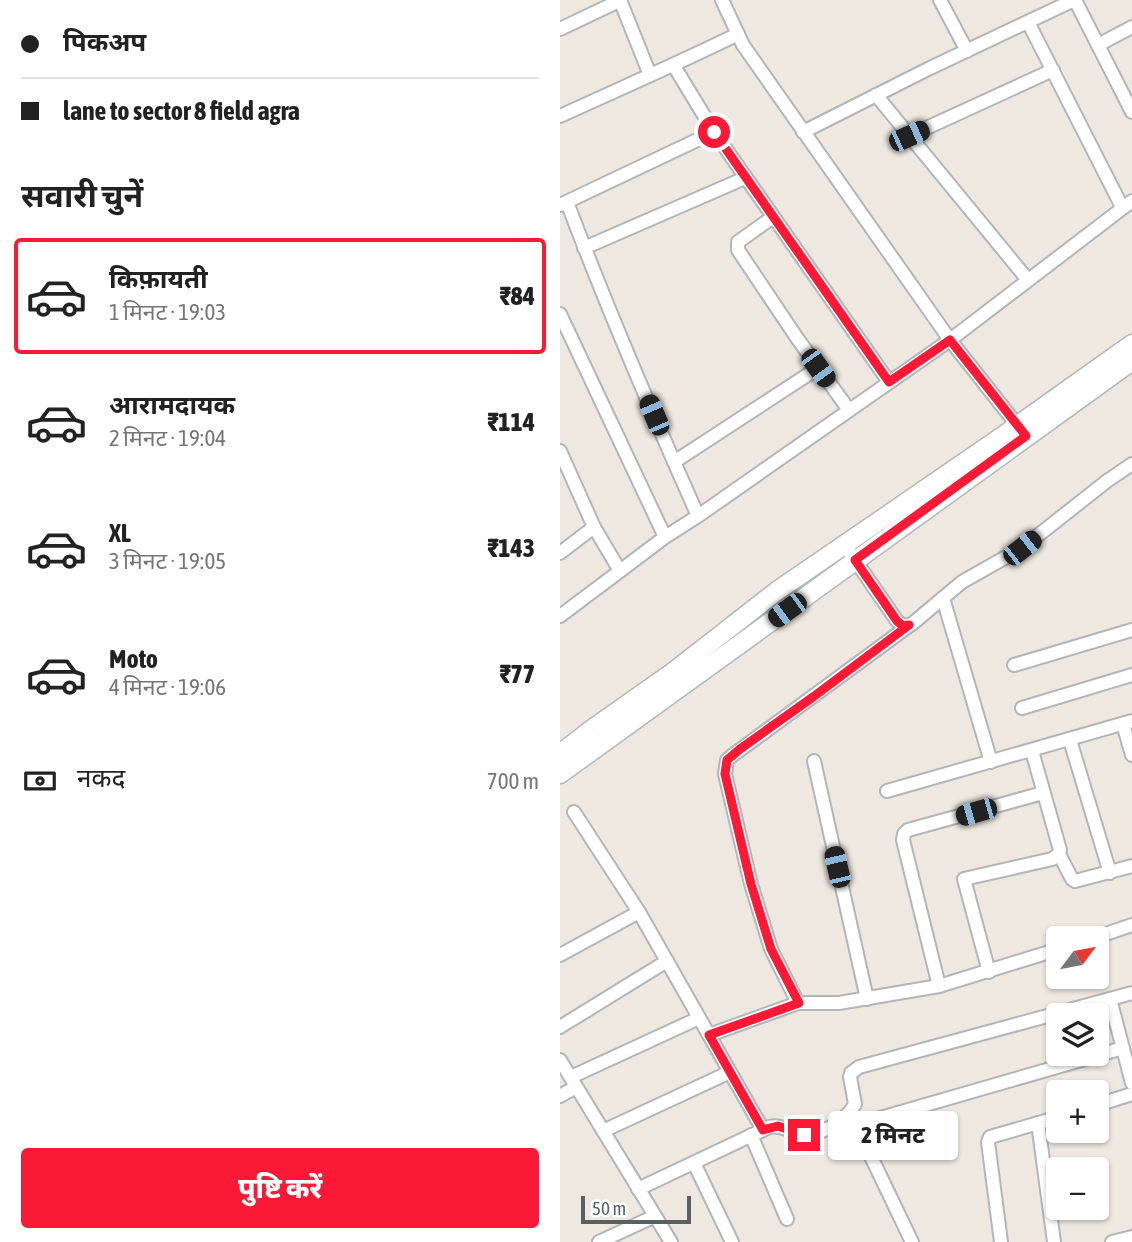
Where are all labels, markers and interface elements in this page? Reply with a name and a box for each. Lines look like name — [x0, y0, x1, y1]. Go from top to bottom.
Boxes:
text: पिकअप — [63, 27, 146, 57]
text: lane to sector 8 field agra — [63, 96, 300, 126]
route start — [698, 116, 730, 148]
car — [886, 118, 933, 154]
text: सवारी चुनें — [21, 177, 143, 214]
text: किफ़ायती — [109, 264, 208, 294]
icon: car — [25, 265, 88, 328]
text: ₹84 — [499, 281, 535, 311]
text: 1 मिनट · 19:03 — [109, 299, 226, 325]
car — [798, 345, 839, 391]
text: आरामदायक — [109, 390, 235, 420]
icon: car — [25, 391, 88, 454]
car — [637, 392, 672, 438]
text: ₹114 — [487, 407, 535, 437]
text: 2 मिनट · 19:04 — [109, 425, 226, 451]
icon: car — [25, 517, 88, 580]
text: XL — [109, 518, 131, 548]
car — [999, 527, 1046, 569]
text: ₹143 — [487, 533, 535, 563]
text: 3 मिनट · 19:05 — [109, 548, 226, 574]
car — [764, 589, 811, 631]
icon: car — [25, 643, 88, 706]
text: Moto — [109, 644, 158, 674]
text: ₹77 — [499, 659, 535, 689]
text: 4 मिनट · 19:06 — [109, 674, 226, 700]
icon: cash — [21, 762, 59, 800]
text: नकद — [77, 763, 125, 793]
text: 700 m — [487, 768, 539, 794]
car — [953, 796, 1000, 828]
car — [823, 844, 852, 890]
north arrow — [1046, 926, 1110, 989]
map controls — [1046, 926, 1109, 1220]
button: layers — [1046, 1003, 1109, 1066]
button: + — [1046, 1080, 1109, 1143]
callout: 2 मिनट — [828, 1110, 958, 1160]
route end — [788, 1119, 820, 1151]
text: 2 मिनट — [861, 1122, 925, 1148]
button: पुष्टि करें — [21, 1148, 539, 1228]
button: − — [1046, 1157, 1109, 1220]
scale bar — [581, 1193, 691, 1225]
text: 50 m — [592, 1197, 626, 1219]

